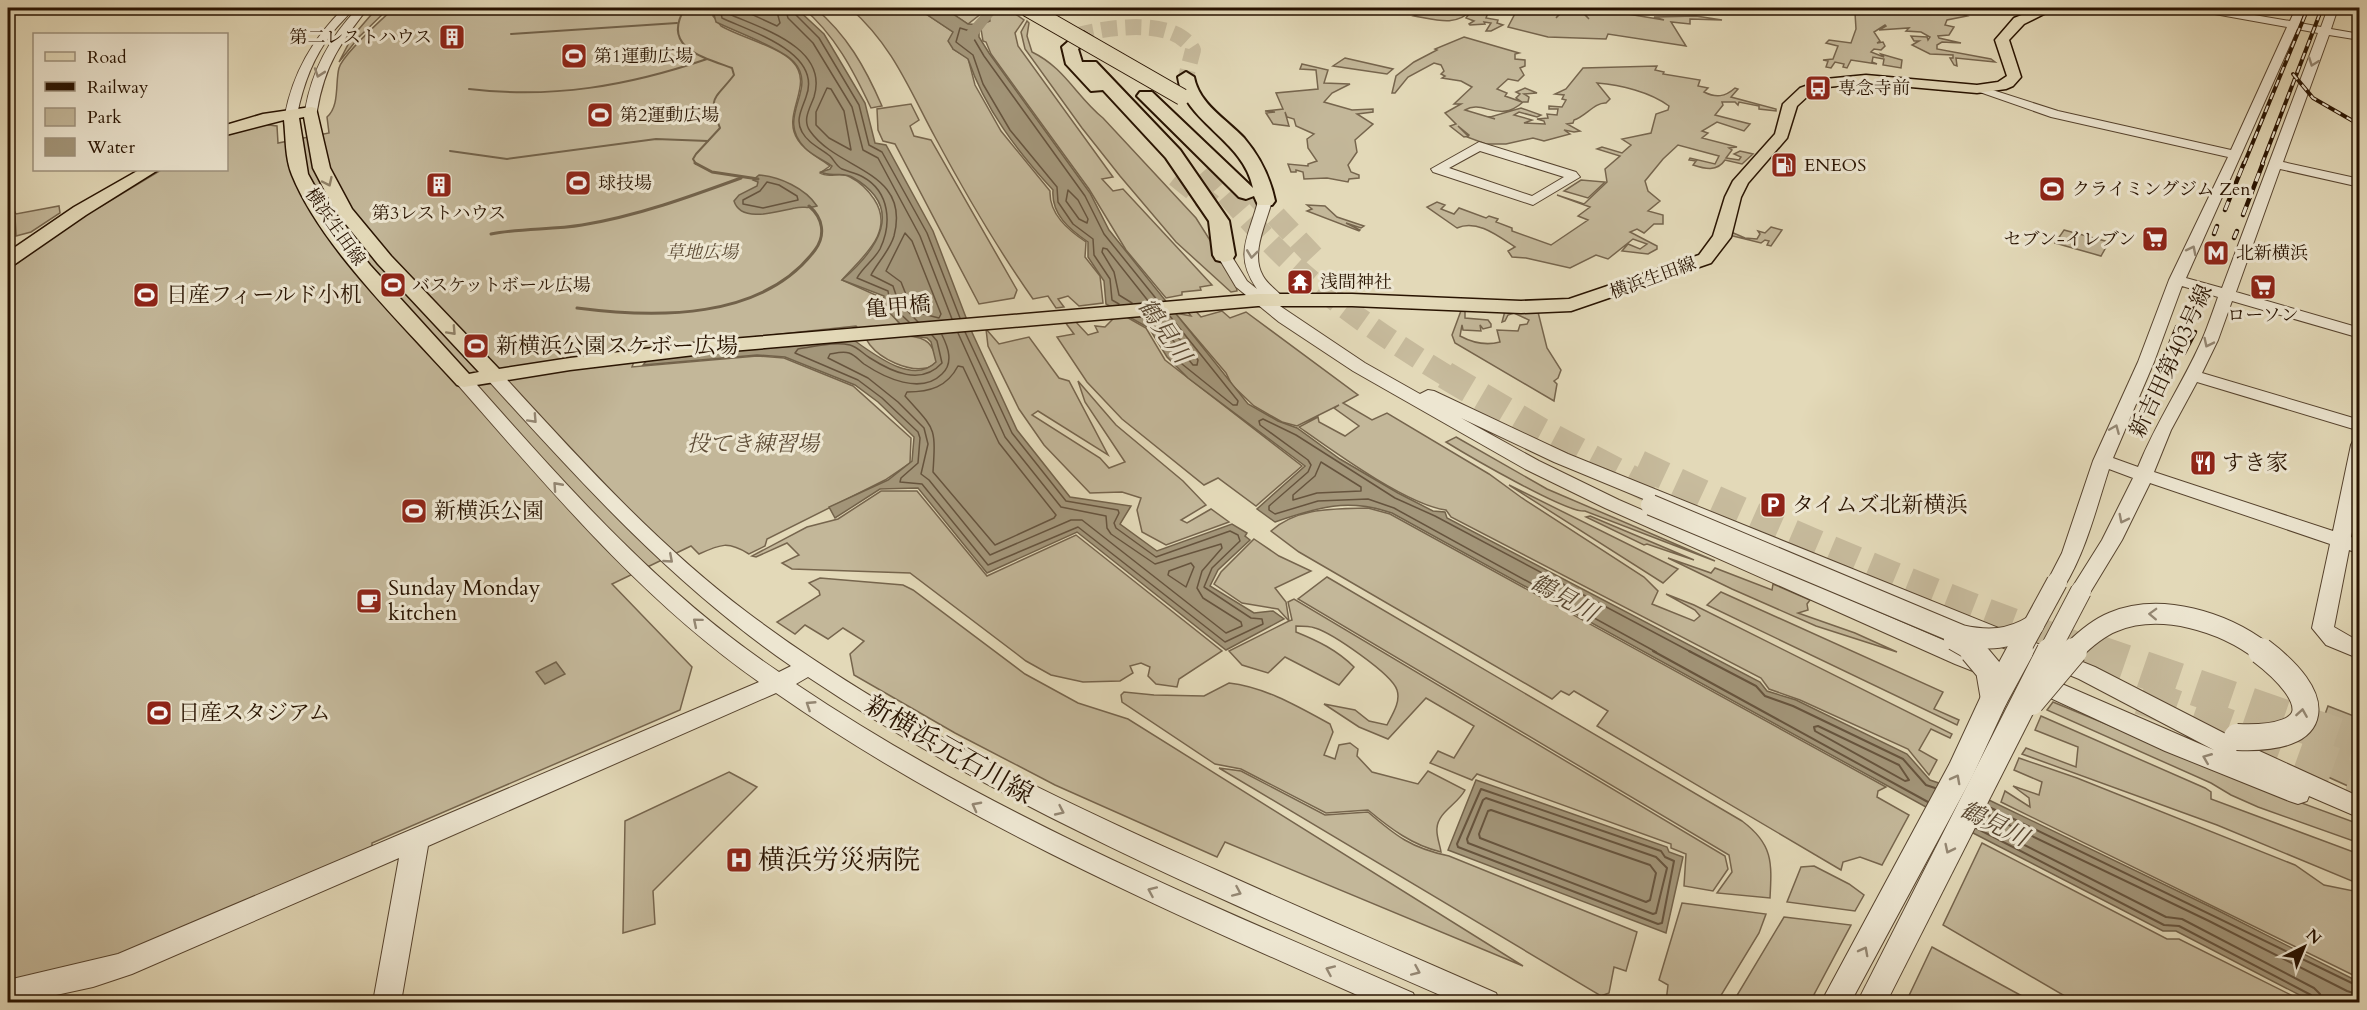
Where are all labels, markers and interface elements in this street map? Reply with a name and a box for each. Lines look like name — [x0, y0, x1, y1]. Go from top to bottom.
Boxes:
building icon: 第二レストハウス — [437, 22, 467, 52]
place label: 第二レストハウス — [289, 25, 432, 50]
legend — [33, 33, 228, 171]
sports icon: 第1運動広場 — [559, 41, 589, 71]
place label: 第1運動広場 — [594, 44, 693, 69]
text: Road — [87, 45, 127, 70]
one-way arrow — [2307, 57, 2320, 67]
one-way arrow — [314, 67, 327, 78]
bus stop icon: 専念寺前 — [1803, 73, 1833, 103]
text: Railway — [87, 75, 149, 100]
place label: 専念寺前 — [1838, 76, 1910, 101]
sports icon: 第2運動広場 — [585, 100, 615, 130]
place label: 第2運動広場 — [620, 103, 719, 128]
text: Park — [87, 105, 122, 130]
text: Water — [86, 135, 136, 160]
fuel station icon: ENEOS — [1769, 150, 1799, 180]
place label: ENEOS — [1804, 153, 1866, 178]
sports icon: 球技場 — [563, 168, 593, 198]
building icon: 第3レストハウス — [424, 170, 454, 200]
place label: 球技場 — [598, 171, 652, 196]
sports icon: クライミングジム Zen — [2037, 174, 2067, 204]
one-way arrow — [320, 175, 332, 186]
place label: クライミングジム Zen — [2072, 177, 2251, 202]
street label: 横浜生田線 — [299, 183, 371, 271]
place label: 第3レストハウス — [372, 201, 506, 226]
supermarket icon: セブン-イレブン — [2140, 224, 2170, 254]
place label: セブン-イレブン — [2003, 227, 2136, 252]
metro station icon: 北新横浜 — [2201, 238, 2231, 268]
park label: 草地広場 — [666, 240, 740, 265]
place label: 北新横浜 — [2236, 241, 2308, 266]
one-way arrow — [2185, 245, 2196, 256]
one-way arrow — [1246, 250, 1258, 259]
street label: 横浜生田線 — [1606, 251, 1700, 305]
temple icon: 浅間神社 — [1285, 267, 1315, 297]
sports icon: バスケットボール広場 — [378, 270, 408, 300]
place label: 浅間神社 — [1320, 270, 1392, 295]
supermarket icon: ローソン — [2248, 272, 2278, 302]
place label: バスケットボール広場 — [412, 273, 591, 298]
sports icon: 日産フィールド小机 — [131, 280, 161, 310]
place label: 日産フィールド小机 — [166, 280, 362, 310]
street label: 新吉田第403号線 — [2122, 280, 2220, 442]
street label: 亀甲橋 — [864, 289, 932, 325]
water label: 鶴見川 — [1130, 292, 1200, 372]
place label: ローソン — [2227, 303, 2299, 328]
one-way arrow — [445, 325, 456, 335]
sports icon: 新横浜公園スケボー広場 — [461, 331, 491, 361]
place label: 新横浜公園スケボー広場 — [496, 331, 738, 361]
one-way arrow — [2203, 337, 2215, 348]
one-way arrow — [526, 412, 537, 423]
one-way arrow — [2108, 424, 2120, 435]
park label: 投てき練習場 — [687, 429, 821, 459]
restaurant icon: すき家 — [2188, 448, 2218, 478]
place label: すき家 — [2222, 448, 2288, 478]
one-way arrow — [553, 482, 564, 493]
parking icon: タイムズ北新横浜 — [1758, 490, 1788, 520]
place label: タイムズ北新横浜 — [1792, 490, 1968, 520]
sports icon: 新横浜公園 — [399, 496, 429, 526]
place label: 新横浜公園 — [434, 496, 544, 526]
one-way arrow — [2119, 512, 2131, 523]
one-way arrow — [662, 552, 673, 563]
water label: 鶴見川 — [1525, 566, 1606, 631]
place label: Sunday Monday kitchen — [388, 573, 541, 628]
cafe icon: Sunday Monday kitchen — [354, 586, 384, 616]
one-way arrow — [2149, 607, 2158, 620]
one-way arrow — [693, 618, 704, 629]
street label: 新横浜元石川線 — [858, 687, 1040, 813]
sports icon: 日産スタジアム — [144, 698, 174, 728]
place label: 日産スタジアム — [178, 698, 330, 728]
one-way arrow — [805, 702, 816, 713]
one-way arrow — [2296, 708, 2308, 718]
one-way arrow — [2203, 753, 2214, 765]
one-way arrow — [1949, 775, 1960, 785]
water label: 鶴見川 — [1954, 793, 2036, 856]
one-way arrow — [972, 802, 983, 813]
one-way arrow — [1053, 804, 1064, 816]
place label: 横浜労災病院 — [758, 842, 920, 879]
one-way arrow — [1944, 842, 1956, 853]
hospital icon: 横浜労災病院 — [724, 845, 754, 875]
one-way arrow — [1231, 885, 1242, 897]
one-way arrow — [1148, 886, 1159, 898]
north arrow — [2274, 917, 2334, 977]
text: N — [2301, 924, 2326, 950]
one-way arrow — [1857, 947, 1868, 957]
one-way arrow — [1409, 964, 1420, 976]
one-way arrow — [1326, 965, 1337, 977]

